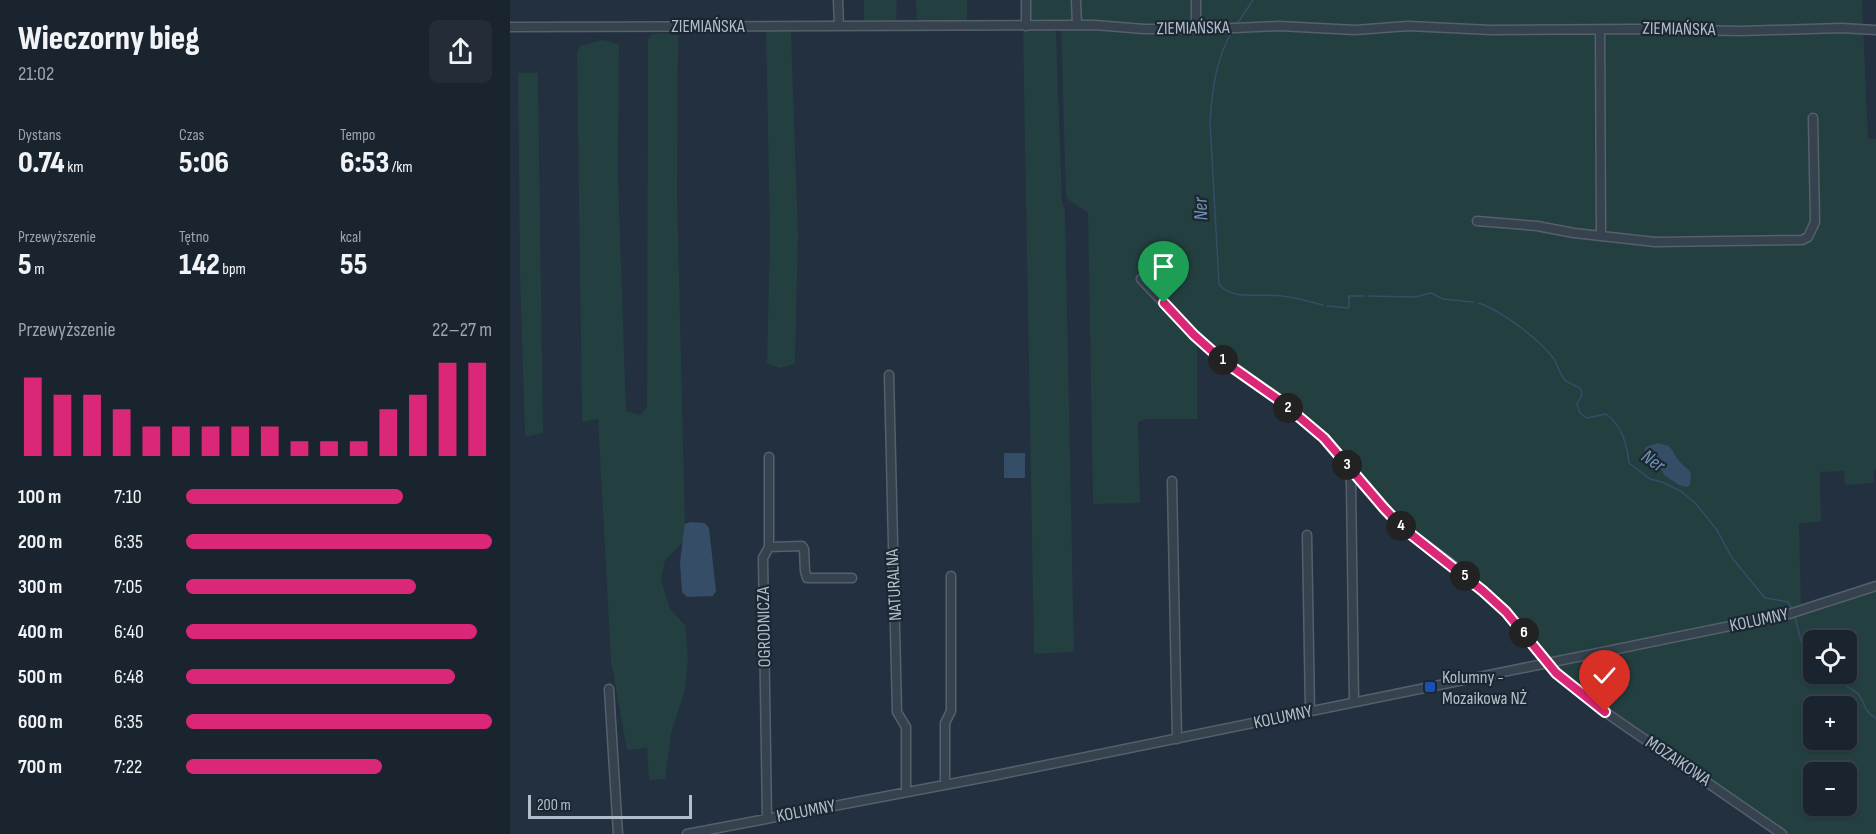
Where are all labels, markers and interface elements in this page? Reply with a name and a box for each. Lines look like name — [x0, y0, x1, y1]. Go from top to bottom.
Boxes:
street label: ZIEMIAŃSKA — [671, 16, 745, 37]
street label: ZIEMIAŃSKA — [1156, 17, 1230, 39]
street label: ZIEMIAŃSKA — [1642, 18, 1716, 40]
text: Wieczorny bieg — [18, 19, 199, 59]
button: share — [429, 20, 492, 83]
text: 21:02 — [18, 62, 54, 86]
text: Dystans — [18, 126, 61, 145]
text: Czas — [179, 126, 204, 145]
text: Tempo — [340, 126, 375, 145]
text: 0.74 — [18, 145, 65, 181]
text: 5:06 — [179, 145, 229, 181]
text: 6:53 — [340, 145, 389, 181]
text: km — [65, 158, 84, 177]
text: /km — [389, 158, 413, 177]
water label: Ner — [1188, 195, 1214, 221]
text: Przewyższenie — [18, 228, 96, 247]
text: Tętno — [179, 228, 209, 247]
text: kcal — [340, 228, 361, 247]
pin — [1138, 241, 1189, 303]
text: 5 — [18, 247, 32, 283]
text: 142 — [179, 247, 220, 283]
text: 55 — [340, 247, 367, 283]
icon: arrive — [1147, 250, 1180, 283]
text: m — [32, 260, 44, 279]
text: bpm — [220, 260, 246, 279]
text: Przewyższenie — [18, 318, 116, 342]
text: 22–27 m — [432, 318, 492, 342]
pin: 1 — [1208, 345, 1238, 375]
text: 1 — [1220, 350, 1226, 369]
pin: 2 — [1273, 393, 1303, 423]
text: 2 — [1284, 398, 1292, 417]
water label: Ner — [1637, 444, 1671, 478]
pin: 3 — [1332, 450, 1362, 480]
text: 3 — [1343, 455, 1351, 474]
text: 100 m — [18, 485, 61, 509]
text: 7:10 — [114, 485, 142, 509]
pin: 4 — [1386, 511, 1416, 541]
text: 4 — [1397, 516, 1405, 535]
text: 200 m — [18, 530, 62, 554]
text: 6:35 — [114, 530, 143, 554]
street label: NATURALNA — [882, 548, 906, 621]
pin: 5 — [1450, 561, 1480, 591]
text: 5 — [1461, 566, 1469, 585]
text: 300 m — [18, 575, 62, 599]
text: 7:05 — [114, 575, 143, 599]
street label: OGRODNICZA — [753, 586, 775, 667]
street label: KOLUMNY — [1728, 603, 1791, 636]
pin: 6 — [1509, 618, 1539, 648]
text: 400 m — [18, 620, 63, 644]
text: 6:40 — [114, 620, 144, 644]
text: 6 — [1520, 623, 1528, 642]
map controls — [1803, 630, 1857, 816]
button: locate — [1803, 630, 1857, 684]
pin — [1579, 650, 1630, 712]
icon: check — [1588, 659, 1621, 692]
text: 500 m — [18, 665, 62, 689]
text: 6:48 — [114, 665, 144, 689]
place label: Kolumny - Mozaikowa NŻ — [1442, 667, 1528, 709]
marker: Kolumny - Mozaikowa NŻ — [1423, 680, 1437, 694]
button: + — [1803, 696, 1857, 750]
street label: KOLUMNY — [1252, 700, 1315, 733]
text: 600 m — [18, 710, 63, 734]
text: 6:35 — [114, 710, 143, 734]
street label: MOZAIKOWA — [1641, 732, 1715, 791]
text: 700 m — [18, 755, 62, 779]
text: 7:22 — [114, 755, 142, 779]
button: − — [1803, 762, 1857, 816]
scale bar — [528, 792, 692, 820]
street label: KOLUMNY — [775, 795, 838, 827]
text: 200 m — [537, 796, 571, 815]

